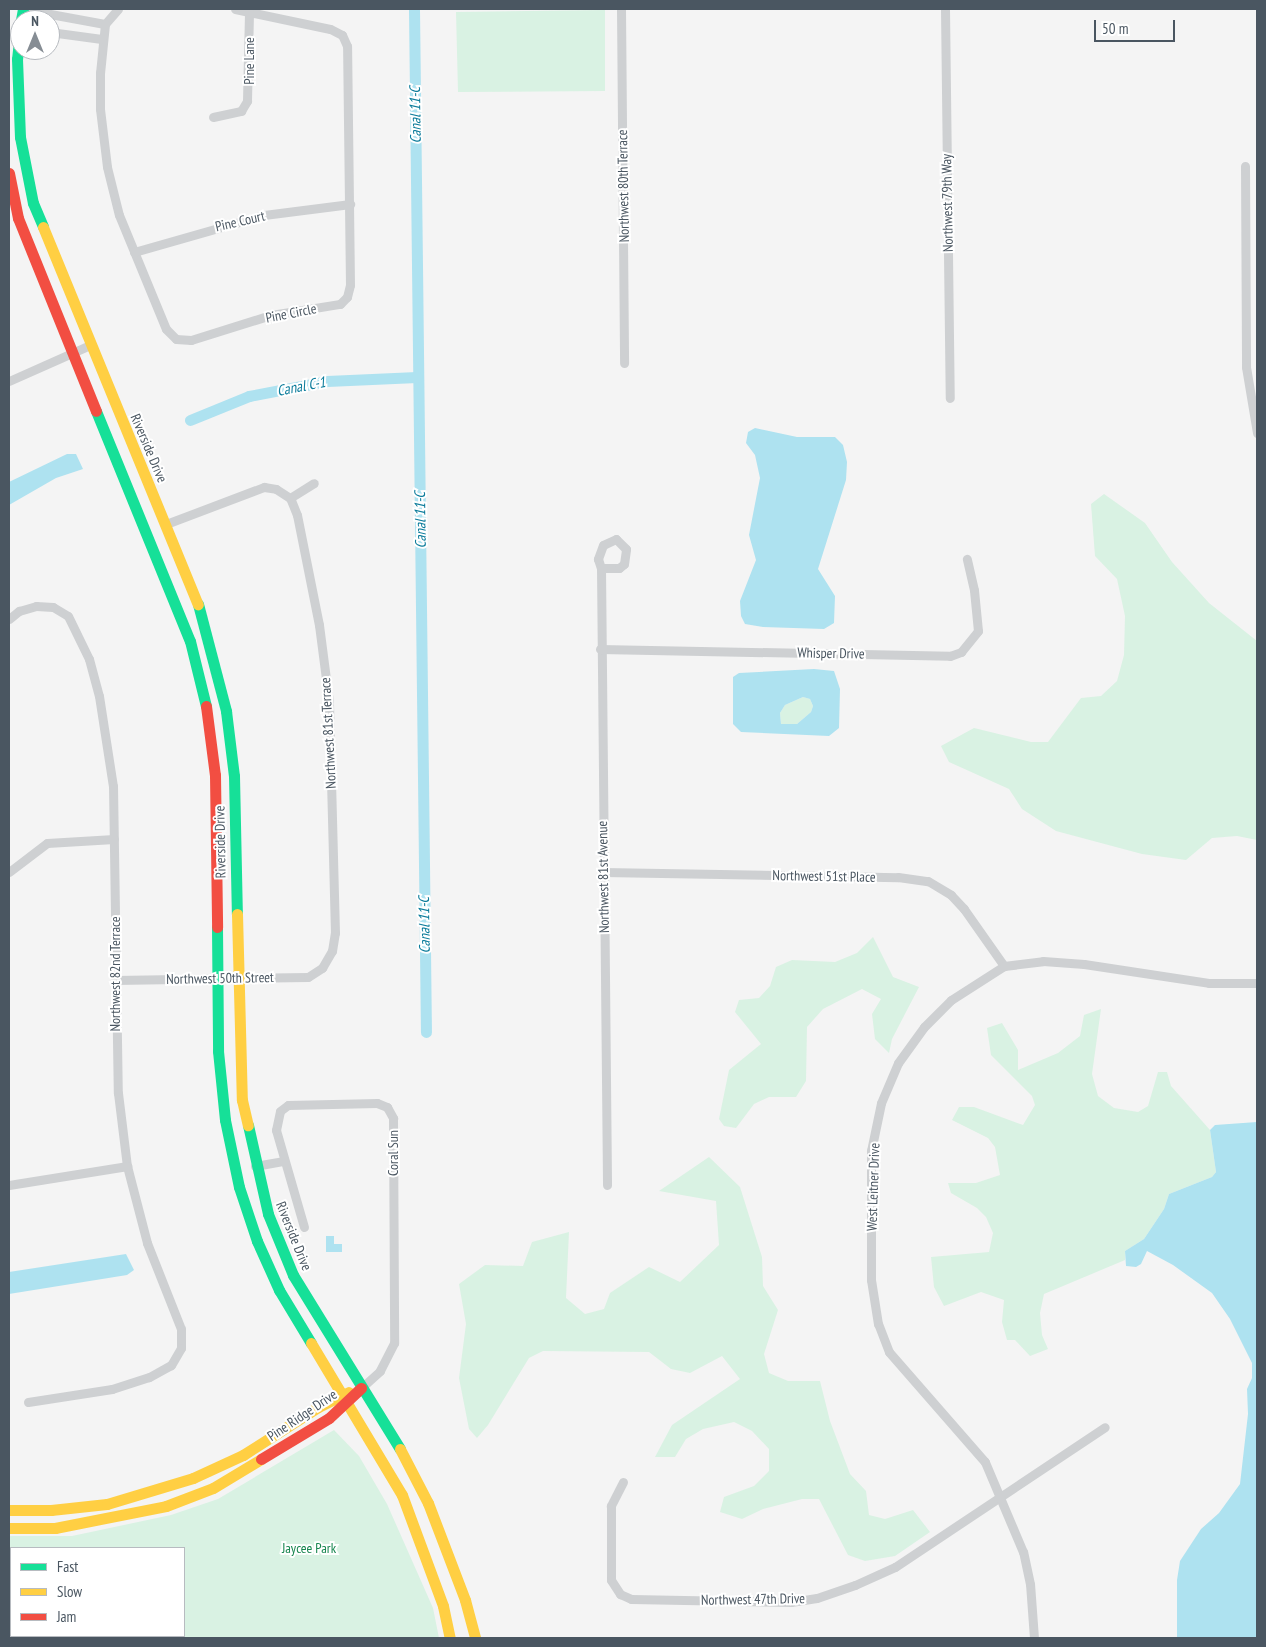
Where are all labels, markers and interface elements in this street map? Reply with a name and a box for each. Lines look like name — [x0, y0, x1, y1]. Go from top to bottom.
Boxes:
north arrow — [10, 10, 60, 60]
scale bar — [1096, 10, 1177, 42]
text: N — [31, 12, 39, 30]
text: 50 m — [1102, 19, 1128, 38]
street label: Pine Lane — [241, 37, 257, 85]
water label: Canal 11-C — [406, 87, 424, 143]
street label: Northwest 80th Terrace — [614, 129, 632, 243]
street label: Northwest 79th Way — [938, 154, 956, 252]
street label: Pine Court — [214, 207, 266, 235]
street label: Pine Circle — [264, 300, 318, 326]
water label: Canal C-1 — [275, 372, 327, 400]
street label: Riverside Drive — [127, 411, 171, 485]
water label: Canal 11-C — [411, 492, 429, 548]
street label: Whisper Drive — [797, 644, 865, 662]
street label: Northwest 81st Terrace — [317, 677, 339, 789]
street label: Riverside Drive — [211, 805, 229, 879]
street label: Northwest 81st Avenue — [594, 820, 612, 934]
street label: Northwest 51st Place — [772, 867, 876, 885]
water label: Canal 11-C — [415, 897, 433, 953]
street label: Northwest 82nd Terrace — [107, 916, 123, 1032]
street label: Northwest 50th Street — [166, 969, 274, 987]
street label: Coral Sun — [385, 1130, 401, 1176]
street label: West Leitner Drive — [863, 1143, 883, 1231]
street label: Riverside Drive — [273, 1199, 315, 1273]
street label: Pine Ridge Drive — [264, 1386, 340, 1444]
park label: Jaycee Park — [282, 1540, 336, 1556]
legend — [10, 1547, 185, 1637]
text: Fast — [57, 1557, 78, 1576]
text: Slow — [57, 1582, 82, 1601]
street label: Northwest 47th Drive — [701, 1590, 805, 1608]
text: Jam — [57, 1607, 76, 1626]

